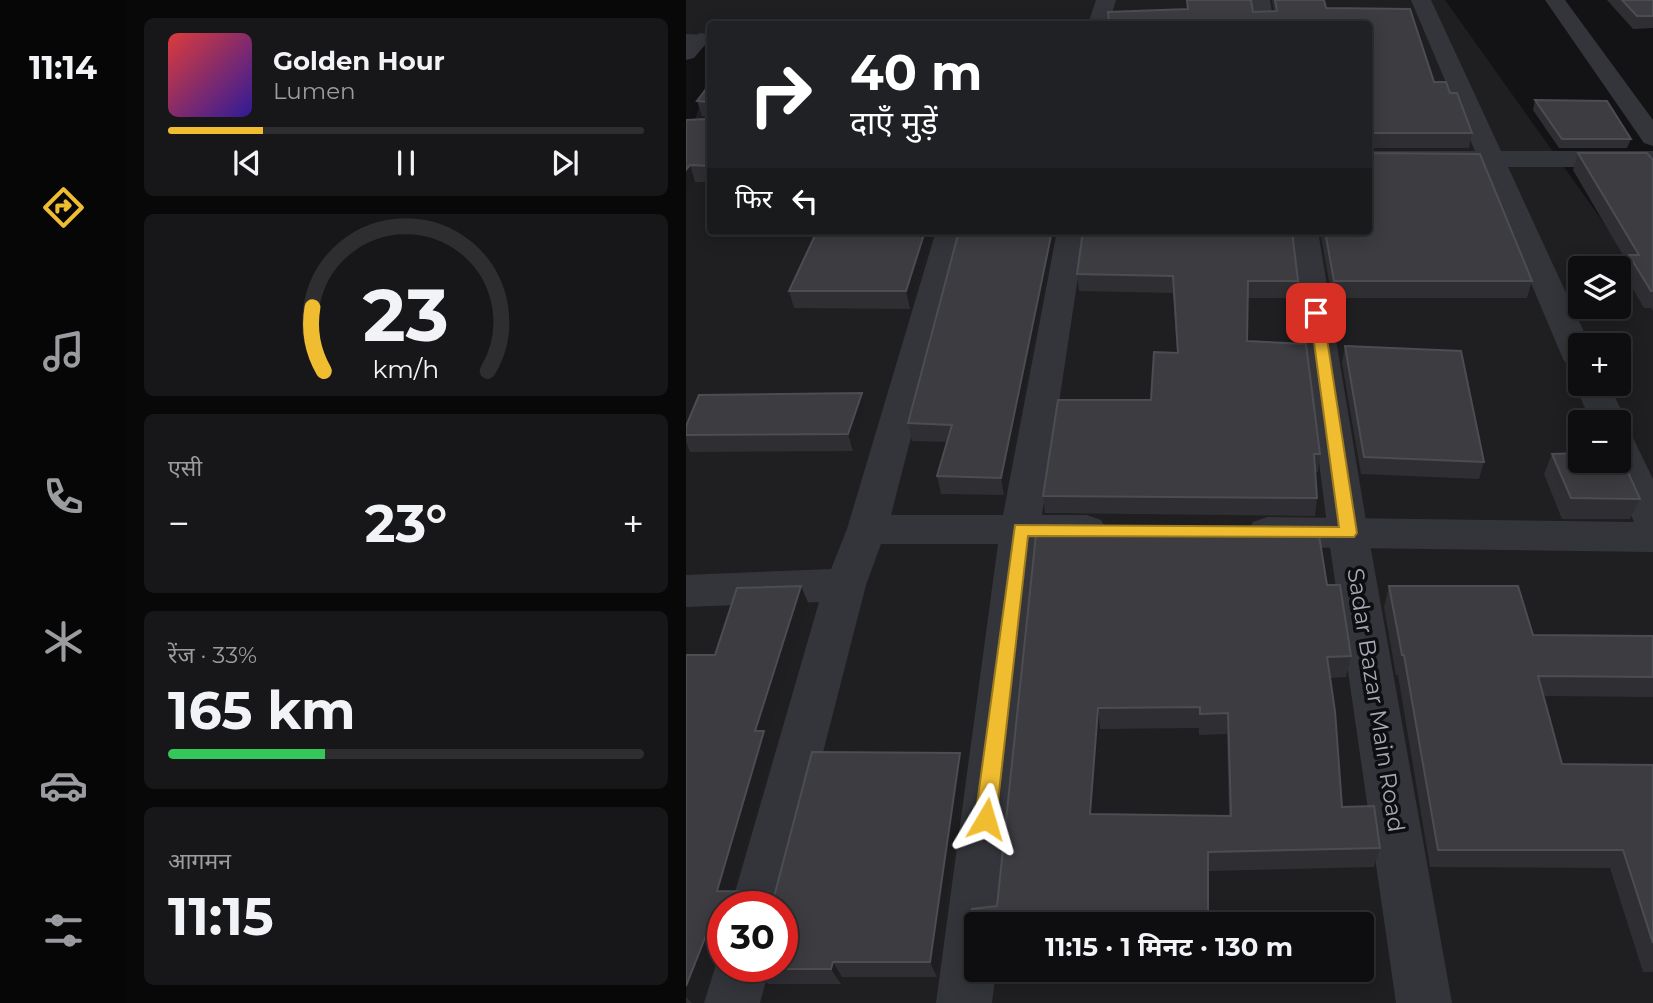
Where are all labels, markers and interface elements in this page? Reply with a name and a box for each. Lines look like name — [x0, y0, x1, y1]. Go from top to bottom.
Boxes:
text: 40 m — [850, 43, 982, 102]
text: Golden Hour — [273, 45, 445, 77]
text: 11:14 — [29, 48, 97, 87]
icon: right — [735, 49, 826, 140]
text: Lumen — [273, 77, 356, 105]
text: दाएँ मुड़ें — [850, 103, 938, 142]
icon: previous — [228, 144, 266, 182]
icon: pause — [387, 144, 425, 182]
icon: next — [546, 144, 584, 182]
icon: left — [786, 182, 824, 220]
icon: directions — [39, 183, 88, 232]
text: फिर — [735, 183, 772, 215]
map controls — [1568, 256, 1631, 473]
button: layers — [1568, 256, 1631, 319]
text: 23 — [363, 272, 449, 360]
pin — [1286, 283, 1346, 343]
icon: arrive — [1297, 294, 1335, 332]
icon: music — [39, 327, 88, 376]
button: + — [1568, 333, 1631, 396]
text: km/h — [373, 354, 439, 384]
button: − — [1568, 410, 1631, 473]
text: एसी — [168, 454, 202, 482]
icon: phone — [39, 472, 88, 521]
text: 23° — [365, 492, 447, 555]
text: − — [168, 500, 190, 547]
text: + — [622, 500, 644, 547]
street label: Sadar Bazar Main Road — [1341, 566, 1411, 834]
icon: climate — [39, 617, 88, 666]
text: रेंज · 33% — [168, 641, 257, 669]
text: 165 km — [168, 679, 356, 742]
icon: car — [39, 761, 88, 810]
position arrow — [949, 782, 1023, 856]
text: आगमन — [168, 847, 231, 875]
text: 11:15 — [168, 885, 274, 948]
speed limit sign: 30 — [707, 891, 798, 982]
icon: filters — [39, 906, 88, 955]
text: 11:15 · 1 मिनट · 130 m — [1045, 931, 1293, 963]

